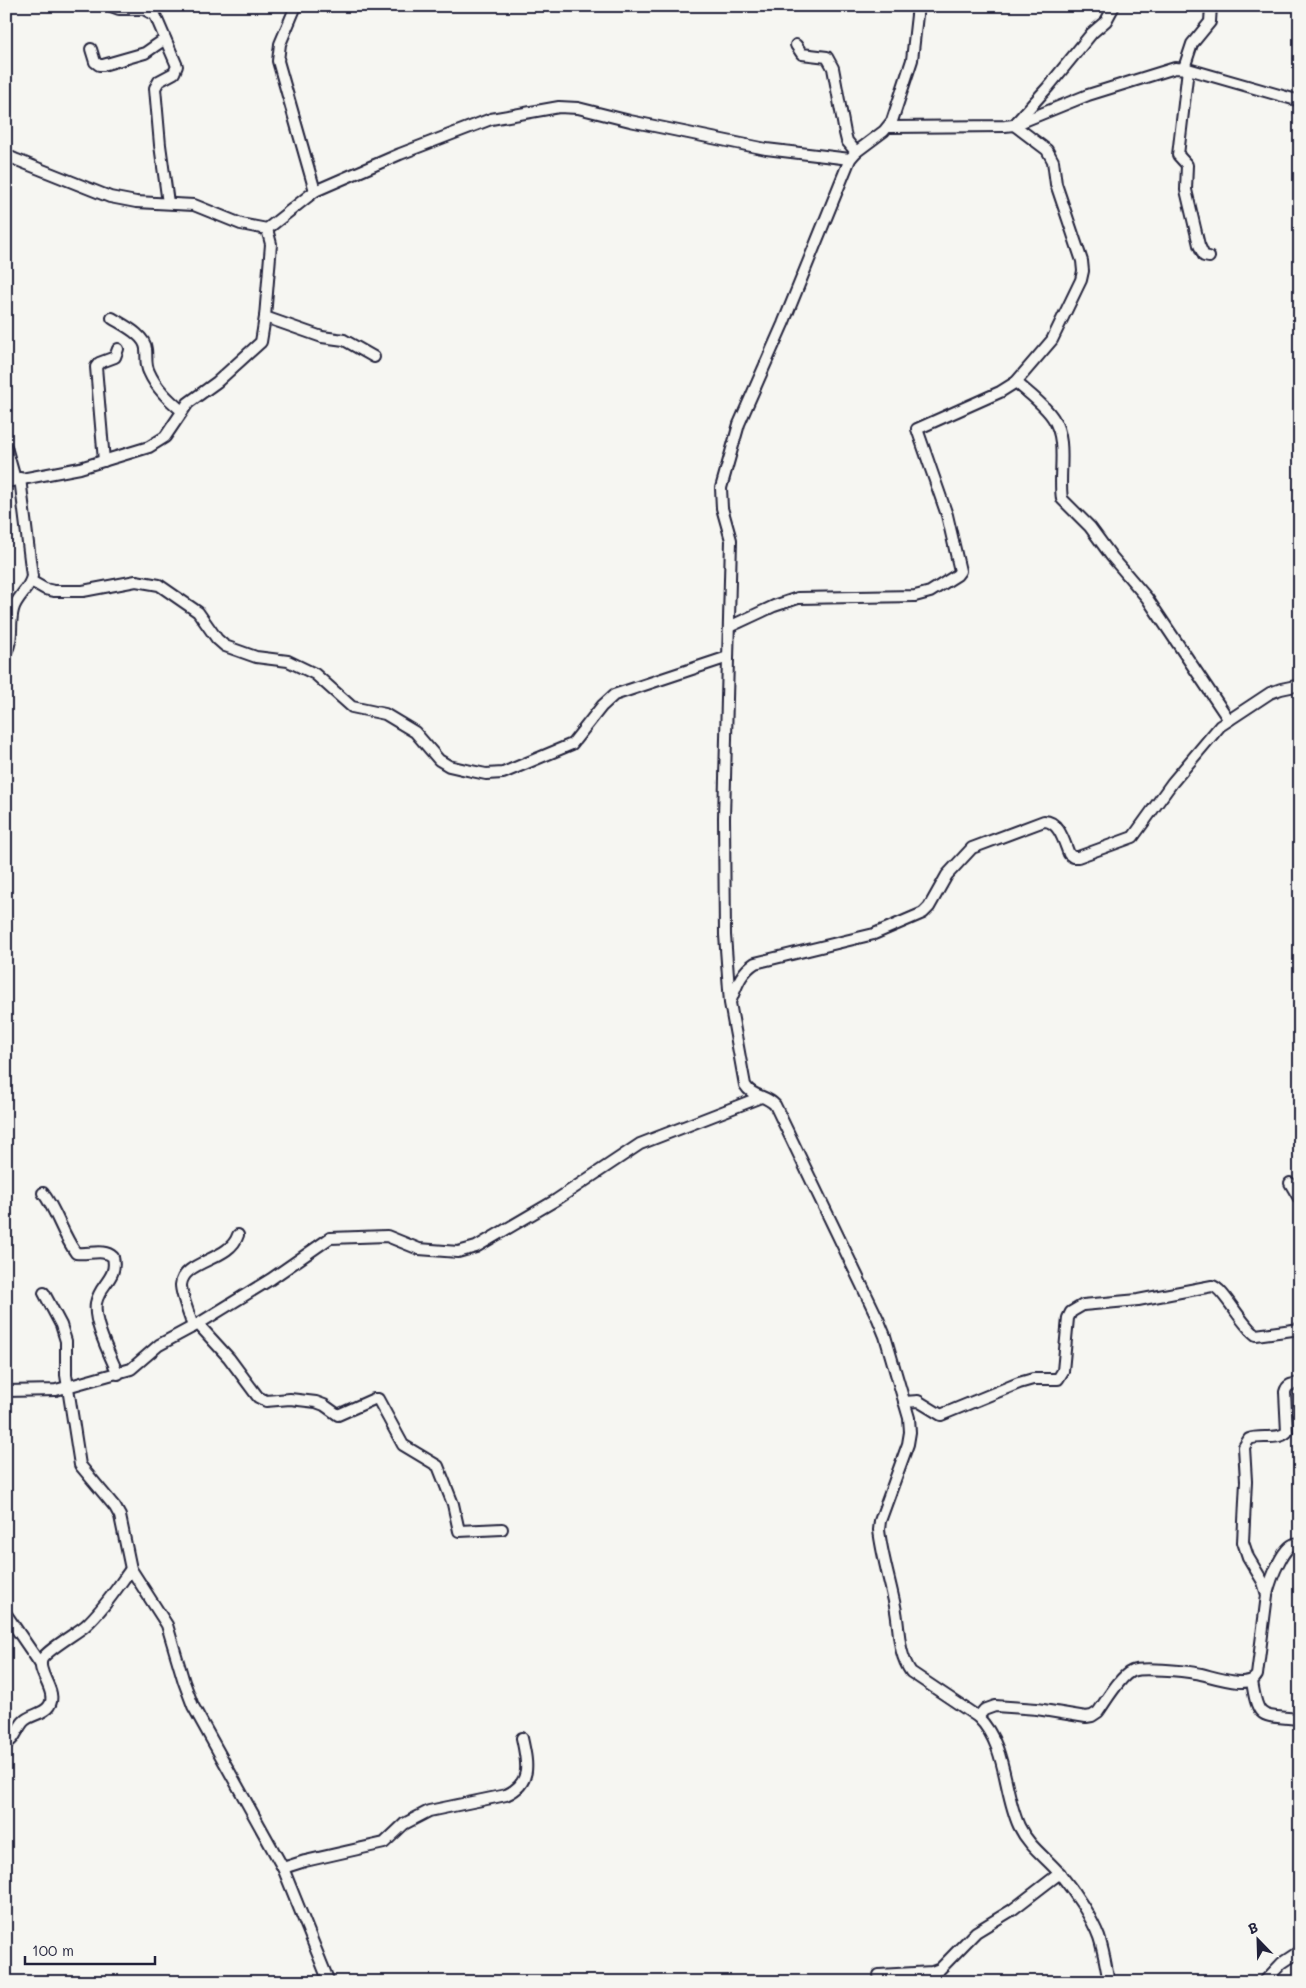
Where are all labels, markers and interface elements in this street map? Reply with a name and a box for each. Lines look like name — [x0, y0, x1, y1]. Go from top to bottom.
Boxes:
north arrow — [1234, 1916, 1284, 1966]
text: B — [1245, 1917, 1261, 1938]
scale bar — [25, 1933, 155, 1965]
text: 100 m — [32, 1940, 74, 1960]

